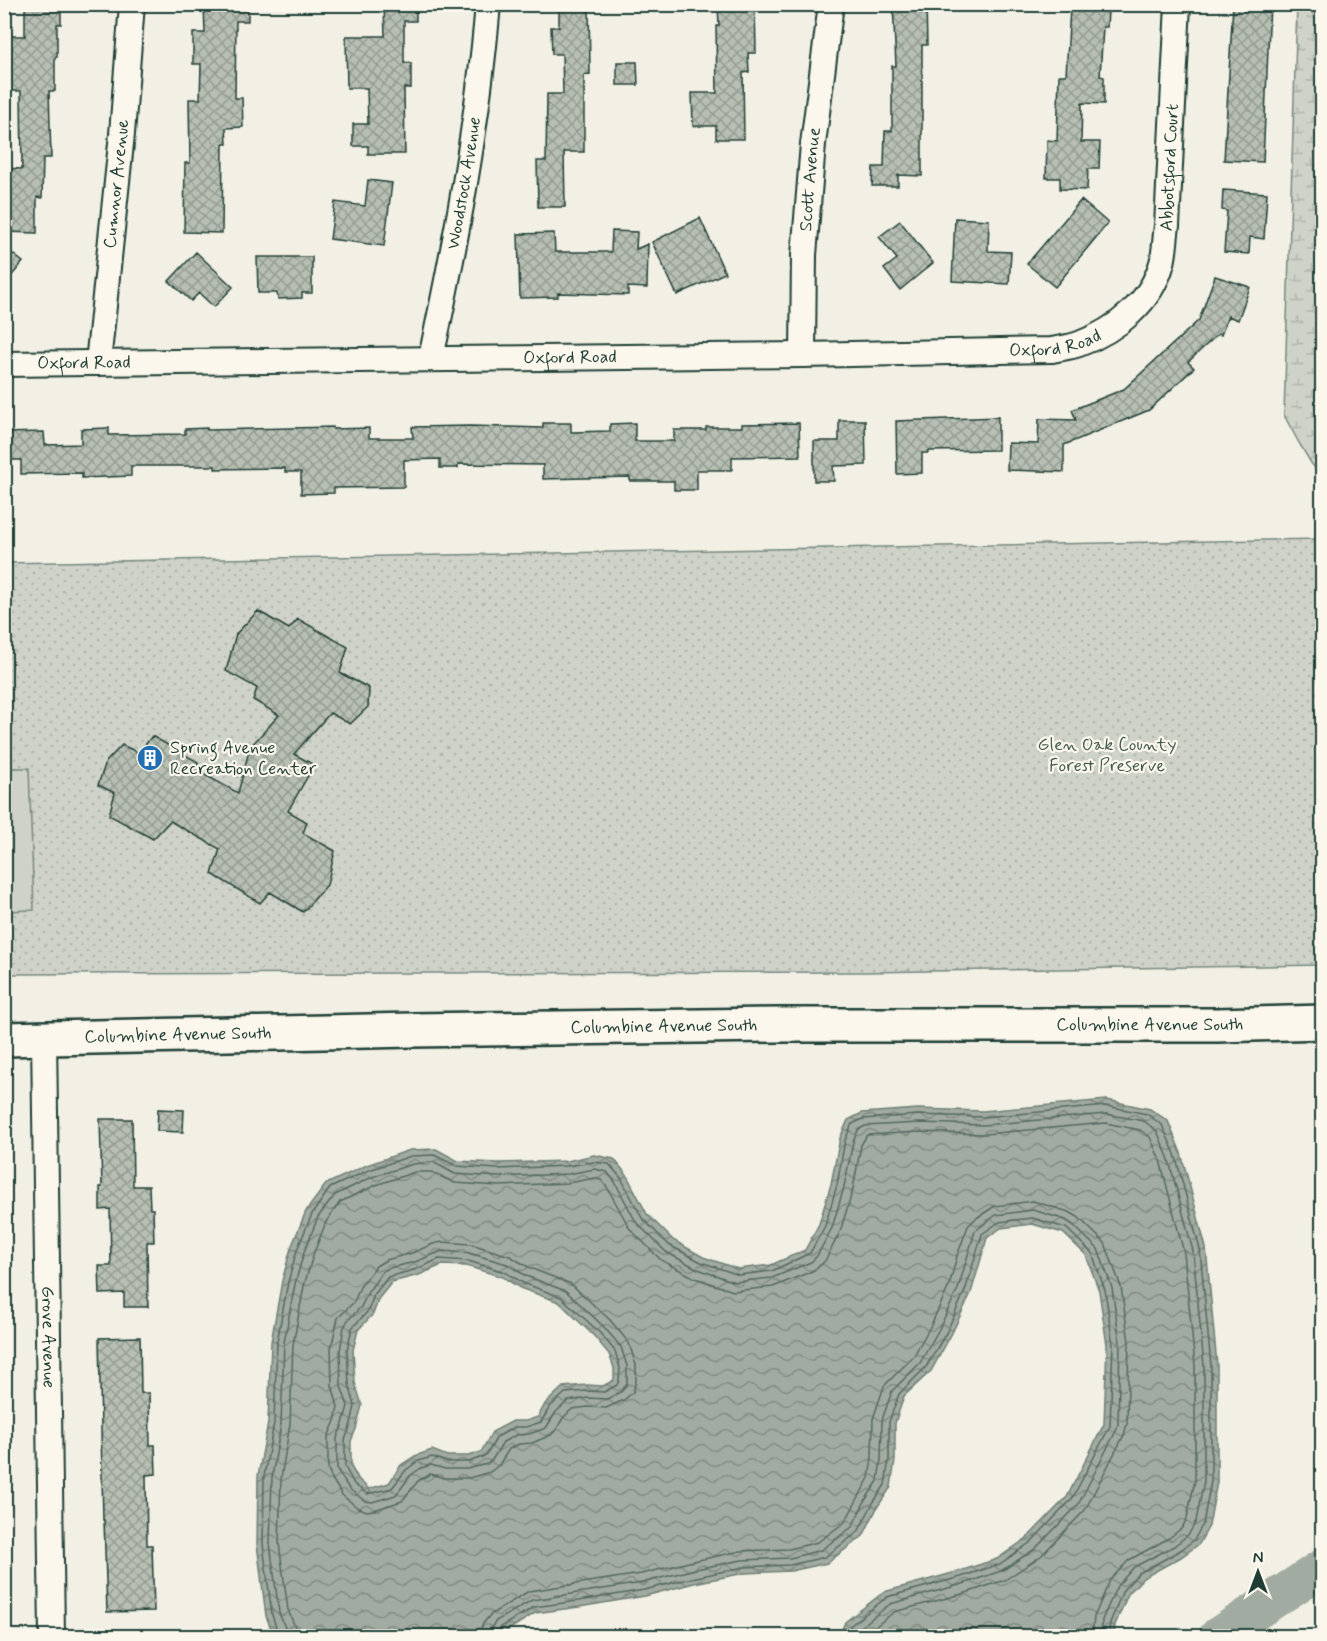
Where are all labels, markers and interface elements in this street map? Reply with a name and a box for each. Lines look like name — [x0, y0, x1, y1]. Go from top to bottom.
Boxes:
street label: Abbotsford Court — [1155, 103, 1185, 232]
street label: Woodstock Avenue — [441, 115, 487, 252]
street label: Cumnor Avenue — [98, 118, 135, 250]
street label: Scott Avenue — [794, 126, 827, 232]
street label: Oxford Road — [1009, 324, 1105, 364]
street label: Oxford Road — [523, 345, 617, 372]
street label: Oxford Road — [37, 351, 131, 377]
park label: Glen Oak County Forest Preserve — [1038, 733, 1176, 778]
place label: Spring Avenue Recreation Center — [170, 736, 317, 781]
building icon: Spring Avenue Recreation Center — [135, 743, 165, 773]
street label: Columbine Avenue South — [1056, 1012, 1244, 1037]
street label: Columbine Avenue South — [570, 1013, 758, 1040]
street label: Columbine Avenue South — [84, 1021, 272, 1049]
street label: Grove Avenue — [35, 1286, 61, 1388]
north arrow — [1228, 1542, 1288, 1602]
text: N — [1253, 1548, 1263, 1569]

